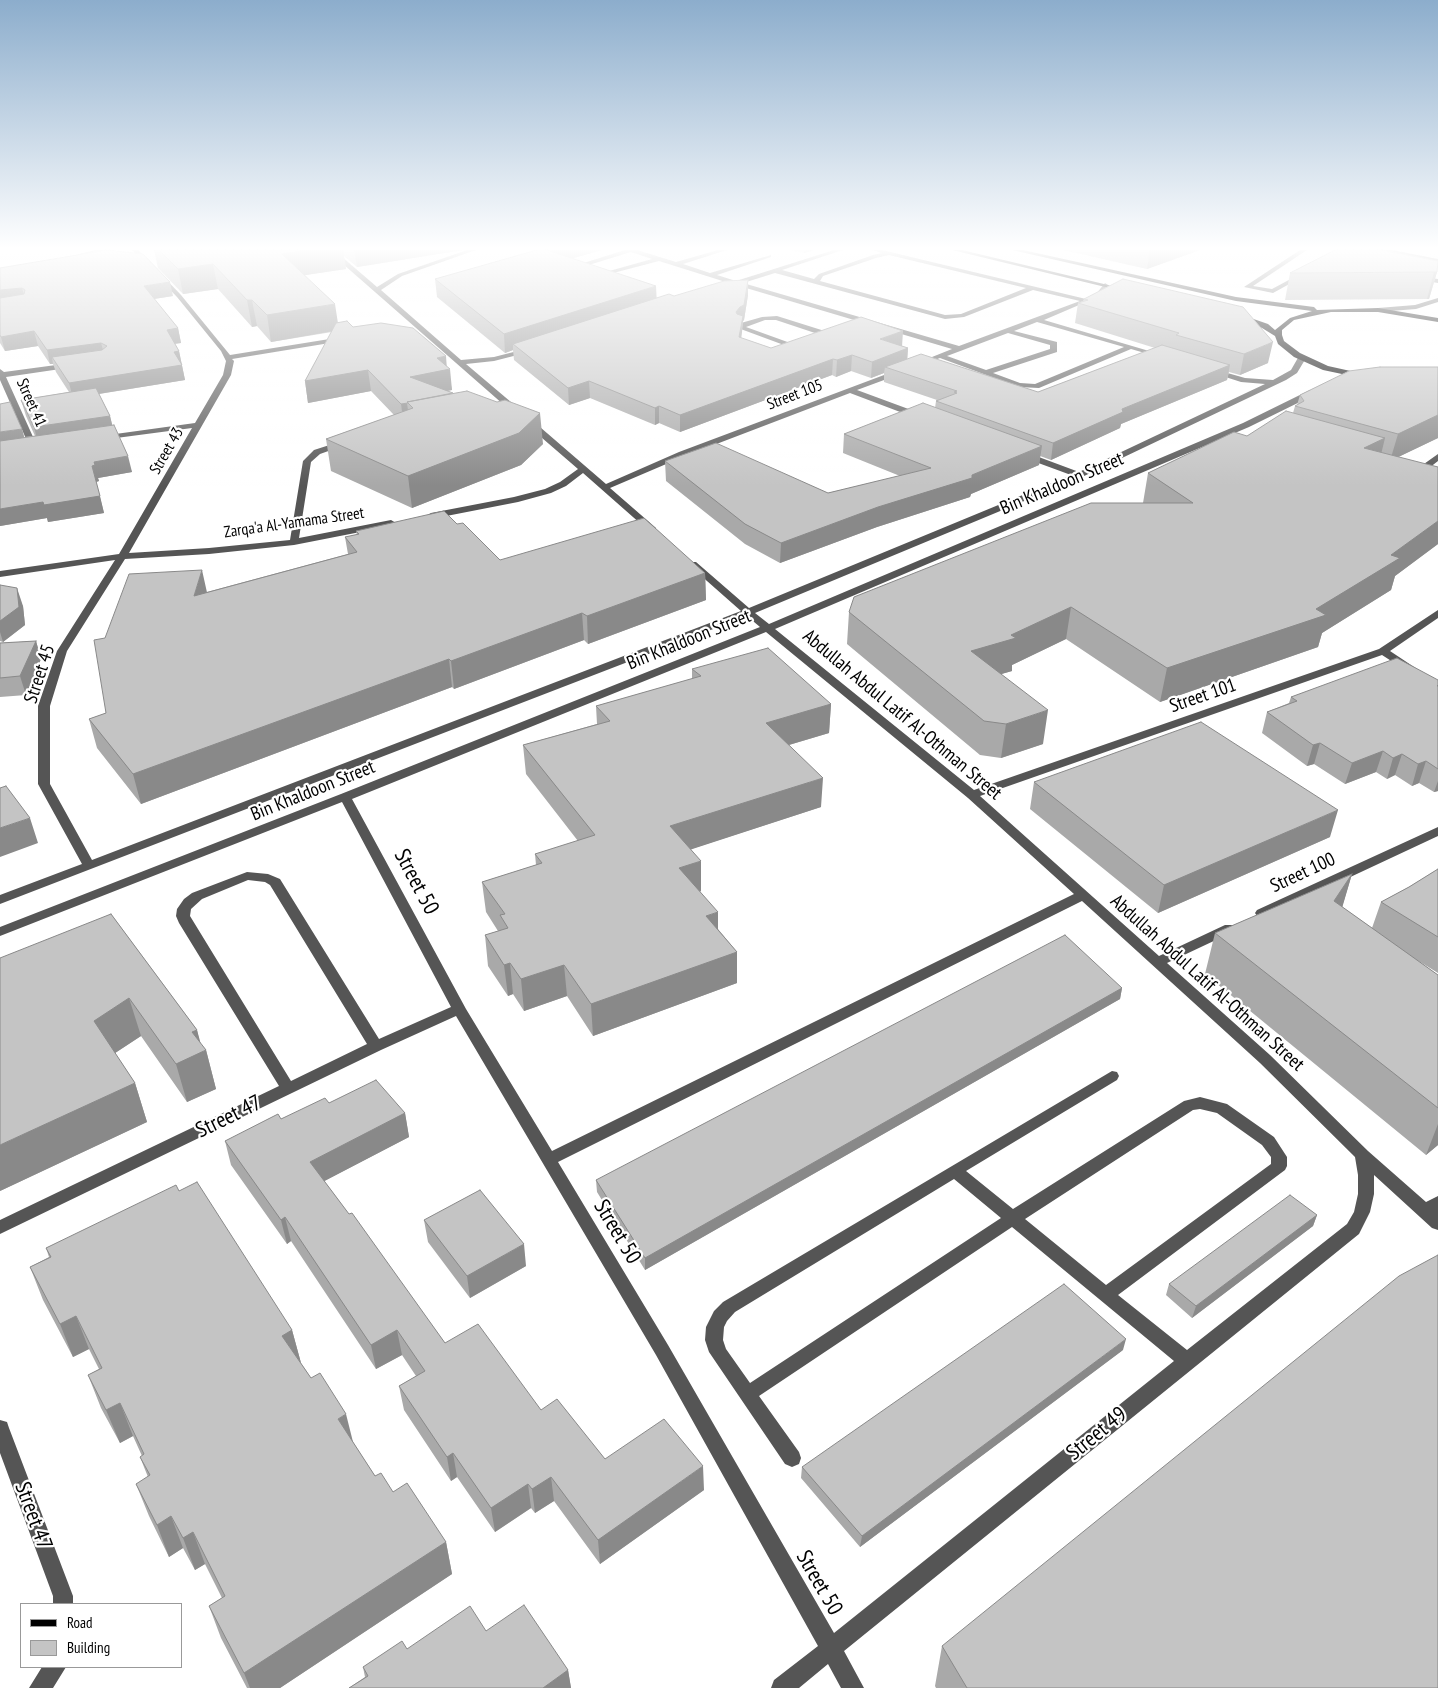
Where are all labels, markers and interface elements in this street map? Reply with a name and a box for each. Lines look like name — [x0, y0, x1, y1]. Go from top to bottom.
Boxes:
street label: Street 41 — [12, 376, 50, 430]
street label: Street 105 — [764, 376, 826, 414]
street label: Street 43 — [146, 424, 188, 478]
street label: Bin Khaldoon Street — [997, 448, 1127, 520]
street label: Zarqa'a Al-Yamama Street — [223, 504, 365, 542]
street label: Bin Khaldoon Street — [624, 605, 754, 675]
street label: Abdullah Abdul Latif Al-Othman Street — [798, 625, 1006, 805]
street label: Street 45 — [20, 642, 60, 706]
street label: Street 101 — [1167, 674, 1239, 718]
street label: Bin Khaldoon Street — [248, 756, 378, 826]
street label: Street 50 — [388, 845, 444, 919]
street label: Street 100 — [1267, 848, 1339, 898]
street label: Abdullah Abdul Latif Al-Othman Street — [1105, 890, 1309, 1076]
street label: Street 47 — [192, 1090, 266, 1144]
street label: Street 50 — [588, 1195, 646, 1269]
street label: Street 49 — [1061, 1402, 1133, 1466]
street label: Street 47 — [9, 1479, 57, 1553]
street label: Street 50 — [790, 1546, 848, 1620]
legend — [20, 1603, 182, 1668]
text: Road — [67, 1613, 93, 1632]
text: Building — [67, 1638, 110, 1657]

